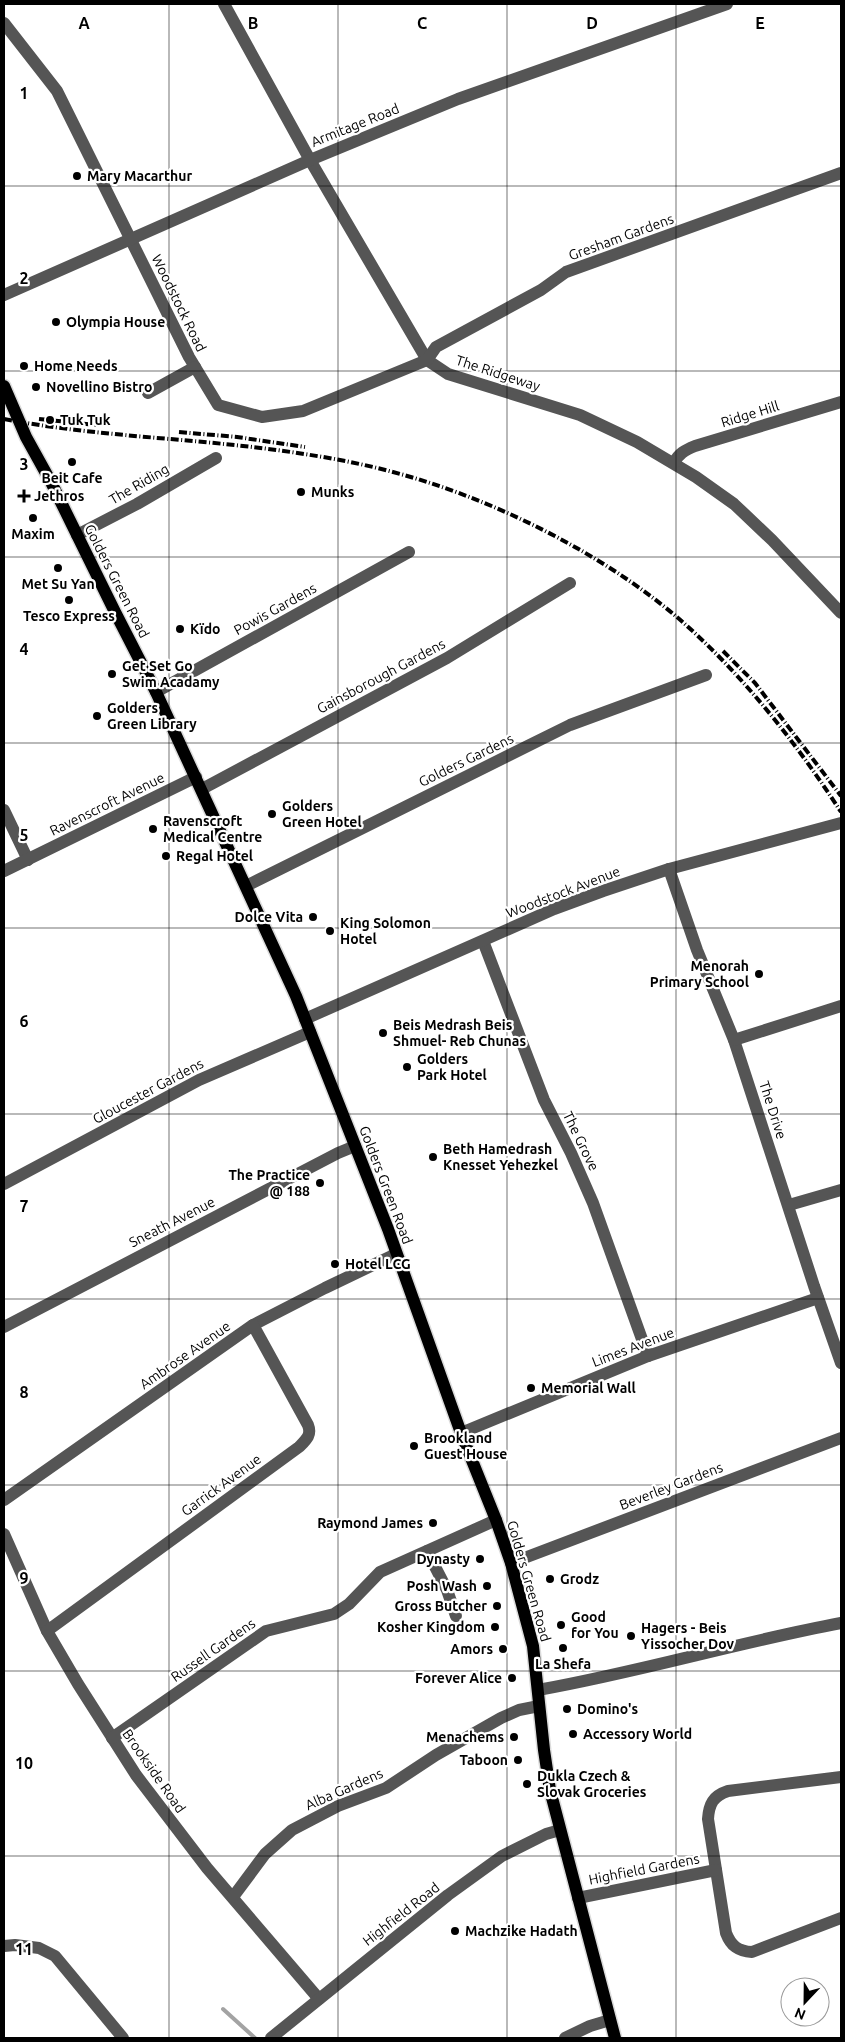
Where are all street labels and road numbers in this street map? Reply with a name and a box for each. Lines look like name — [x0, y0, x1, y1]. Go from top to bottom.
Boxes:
street label: Armitage Road — [309, 100, 401, 150]
street label: Gresham Gardens — [566, 211, 676, 263]
street label: Woodstock Road — [149, 252, 209, 354]
street label: The Ridgeway — [454, 352, 542, 394]
street label: Ridge Hill — [719, 398, 781, 430]
street label: The Riding — [106, 460, 172, 508]
street label: Golders Green Road — [81, 522, 153, 640]
street label: Powis Gardens — [231, 580, 319, 638]
street label: Gainsborough Gardens — [314, 635, 448, 717]
street label: Golders Gardens — [416, 730, 516, 790]
street label: Ravenscroft Avenue — [47, 769, 167, 839]
street label: Woodstock Avenue — [504, 863, 622, 921]
street label: Gloucester Gardens — [90, 1055, 206, 1127]
street label: The Drive — [756, 1079, 790, 1141]
street label: The Grove — [560, 1109, 602, 1173]
street label: Golders Green Road — [356, 1124, 416, 1246]
street label: Sneath Avenue — [126, 1194, 218, 1250]
street label: Ambrose Avenue — [137, 1318, 233, 1392]
street label: Limes Avenue — [590, 1324, 676, 1370]
street label: Garrick Avenue — [178, 1451, 264, 1519]
street label: Beverley Gardens — [617, 1459, 725, 1513]
street label: Golders Green Road — [504, 1519, 554, 1643]
street label: Russell Gardens — [168, 1615, 258, 1685]
street label: Brookside Road — [119, 1726, 189, 1816]
street label: Alba Gardens — [303, 1765, 385, 1813]
street label: Highfield Gardens — [587, 1850, 701, 1888]
street label: Highfield Road — [359, 1879, 443, 1949]

